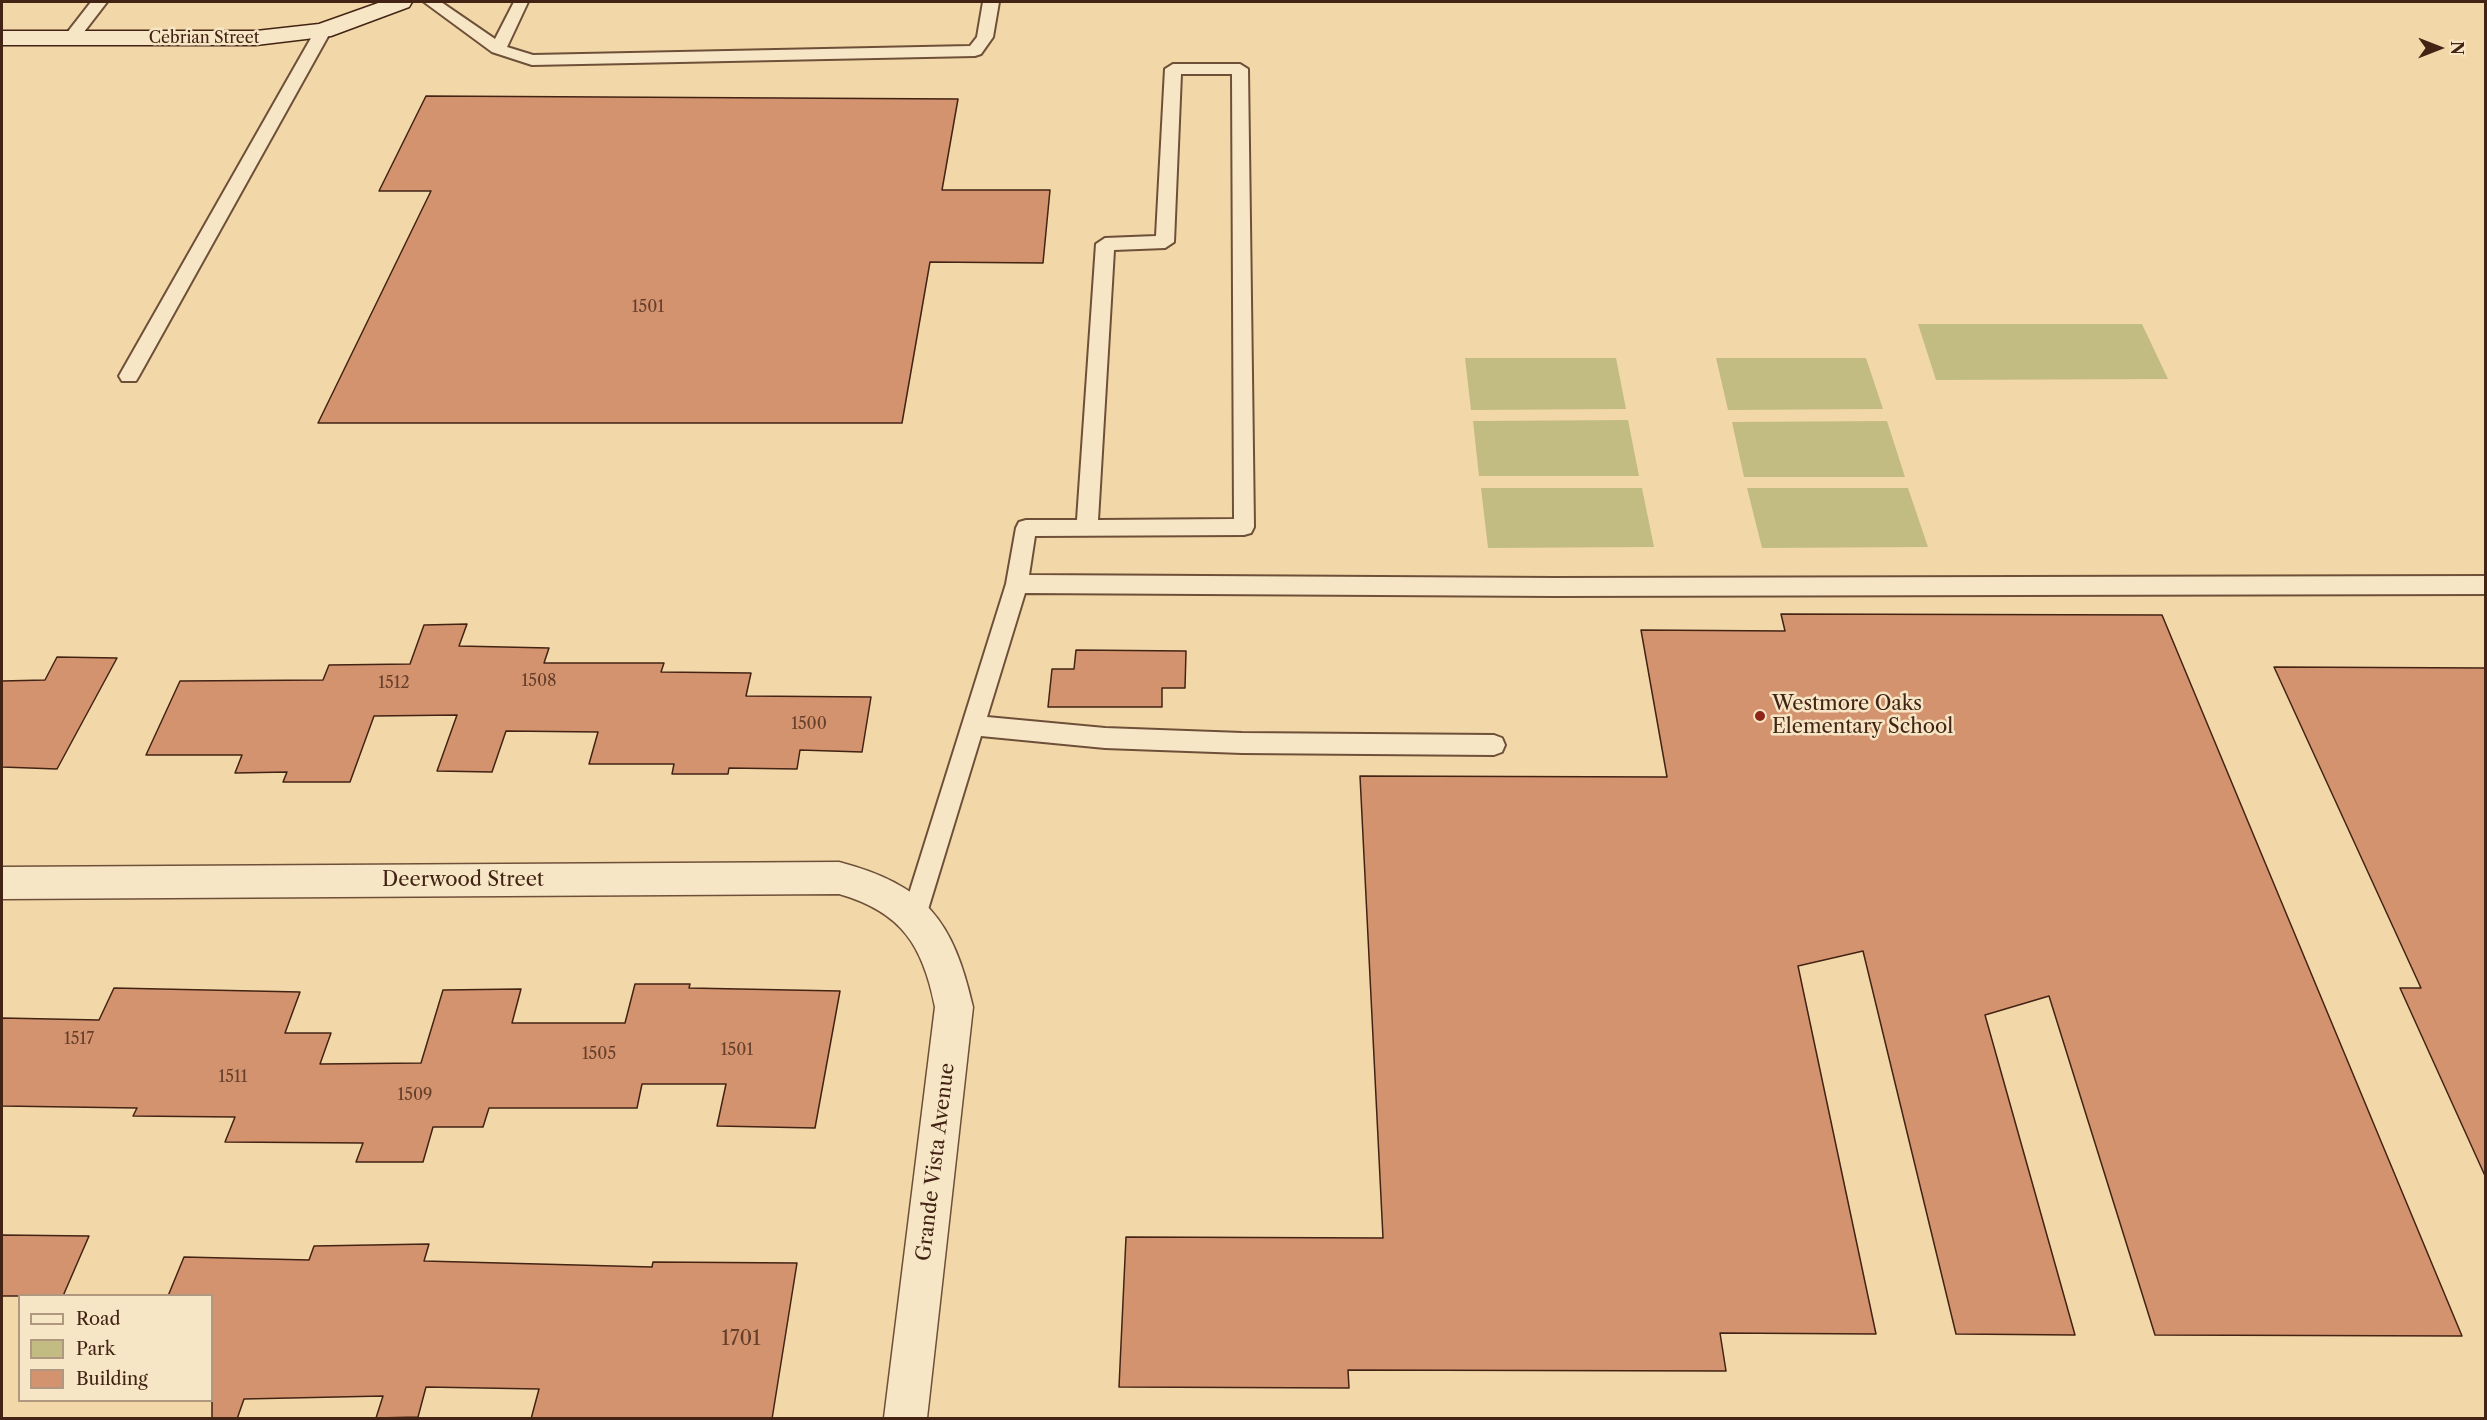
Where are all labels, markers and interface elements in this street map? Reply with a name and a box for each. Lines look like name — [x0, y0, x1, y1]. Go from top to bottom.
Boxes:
north arrow — [2409, 18, 2469, 78]
street label: Cebrian Street — [149, 28, 259, 48]
text: N — [2447, 41, 2467, 55]
house number: 1501 — [632, 297, 664, 317]
house number: 1508 — [521, 671, 557, 691]
house number: 1512 — [378, 673, 410, 693]
place label: Westmore Oaks Elementary School — [1772, 692, 1953, 739]
marker: Westmore Oaks Elementary School — [1753, 709, 1767, 723]
house number: 1500 — [791, 714, 827, 734]
street label: Deerwood Street — [382, 868, 544, 892]
house number: 1517 — [64, 1029, 94, 1049]
house number: 1501 — [721, 1040, 753, 1060]
house number: 1505 — [582, 1044, 616, 1064]
street label: Grande Vista Avenue — [912, 1062, 960, 1262]
house number: 1511 — [219, 1067, 247, 1087]
house number: 1509 — [398, 1085, 432, 1105]
legend — [18, 1294, 213, 1402]
text: Road — [76, 1308, 121, 1330]
house number: 1701 — [721, 1327, 761, 1351]
text: Park — [76, 1338, 115, 1360]
text: Building — [76, 1368, 148, 1390]

